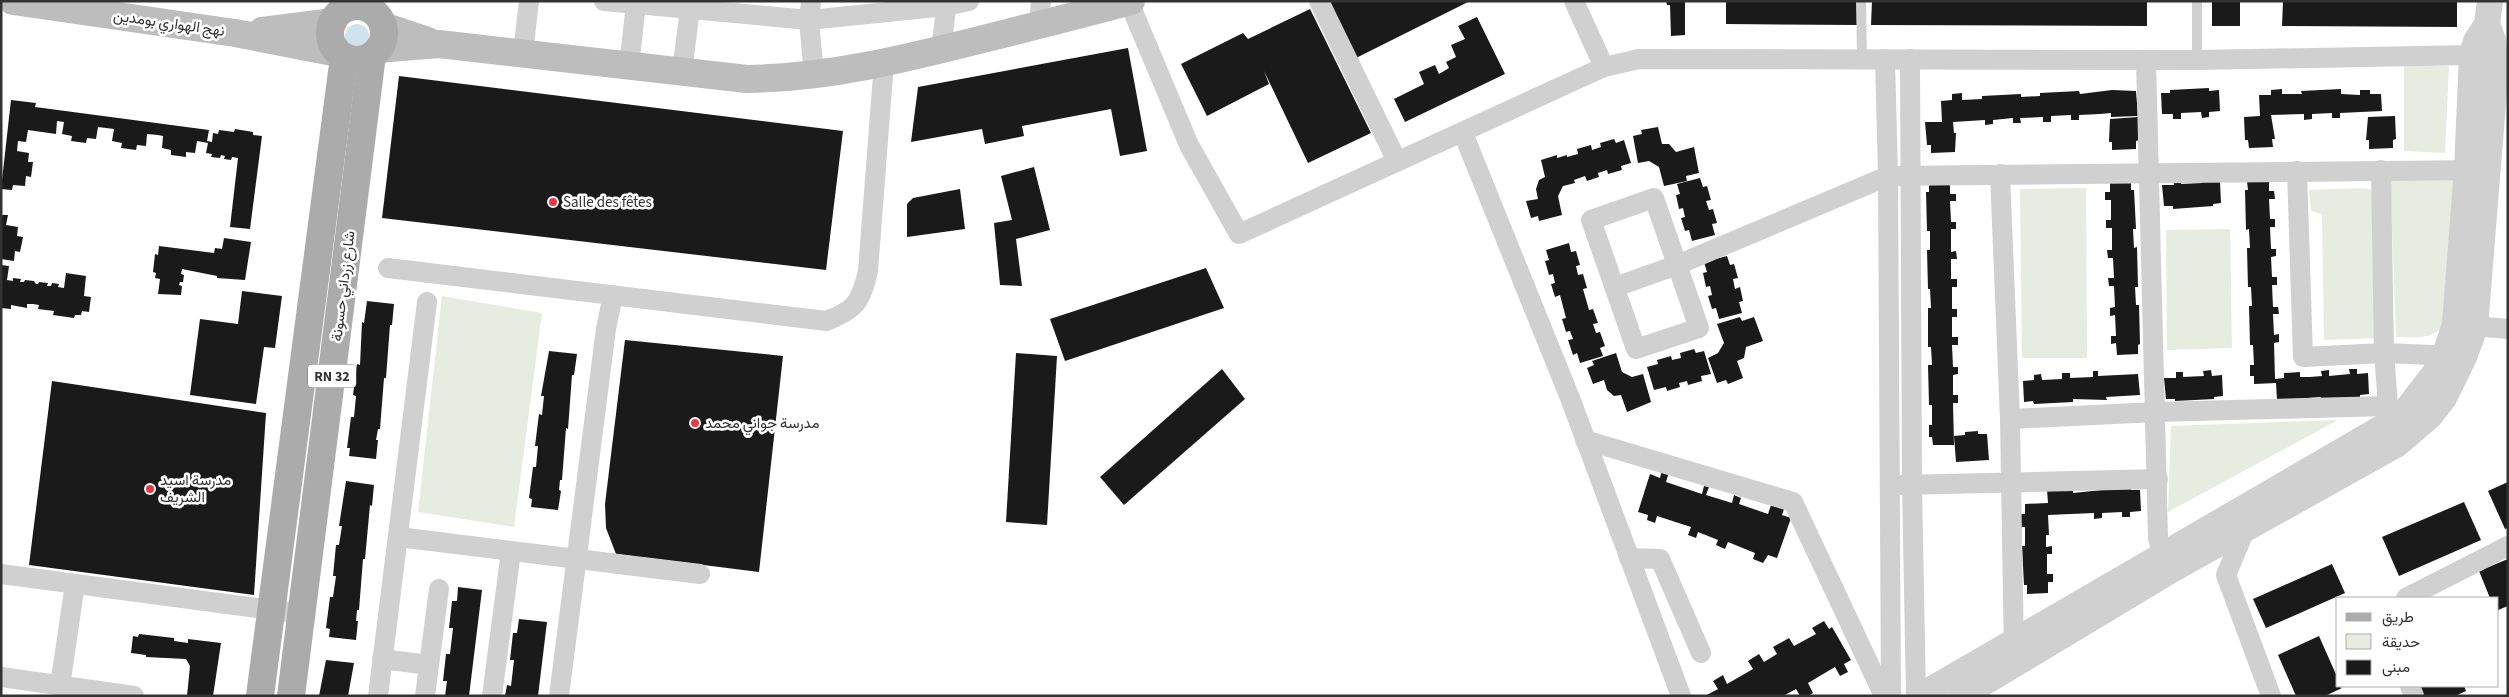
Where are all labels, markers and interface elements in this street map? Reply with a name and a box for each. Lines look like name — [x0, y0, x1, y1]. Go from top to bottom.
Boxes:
street label: نهج الهواري بومدين — [112, 5, 226, 44]
place label: Salle des fêtes — [563, 192, 652, 213]
marker: Salle des fêtes — [547, 196, 559, 208]
street label: شارع زرداني حسونة — [326, 229, 363, 343]
road number: RN 32 — [308, 364, 356, 388]
place label: مدرسة جواني محمد — [705, 413, 820, 436]
marker: مدرسة جواني محمد — [689, 417, 701, 429]
place label: مدرسة اسيد الشريف — [160, 470, 231, 508]
marker: مدرسة اسيد الشريف — [144, 483, 156, 495]
legend — [2336, 597, 2499, 687]
text: طريق — [2382, 607, 2414, 628]
text: حديقة — [2382, 632, 2420, 653]
text: مبنى — [2382, 657, 2410, 678]

